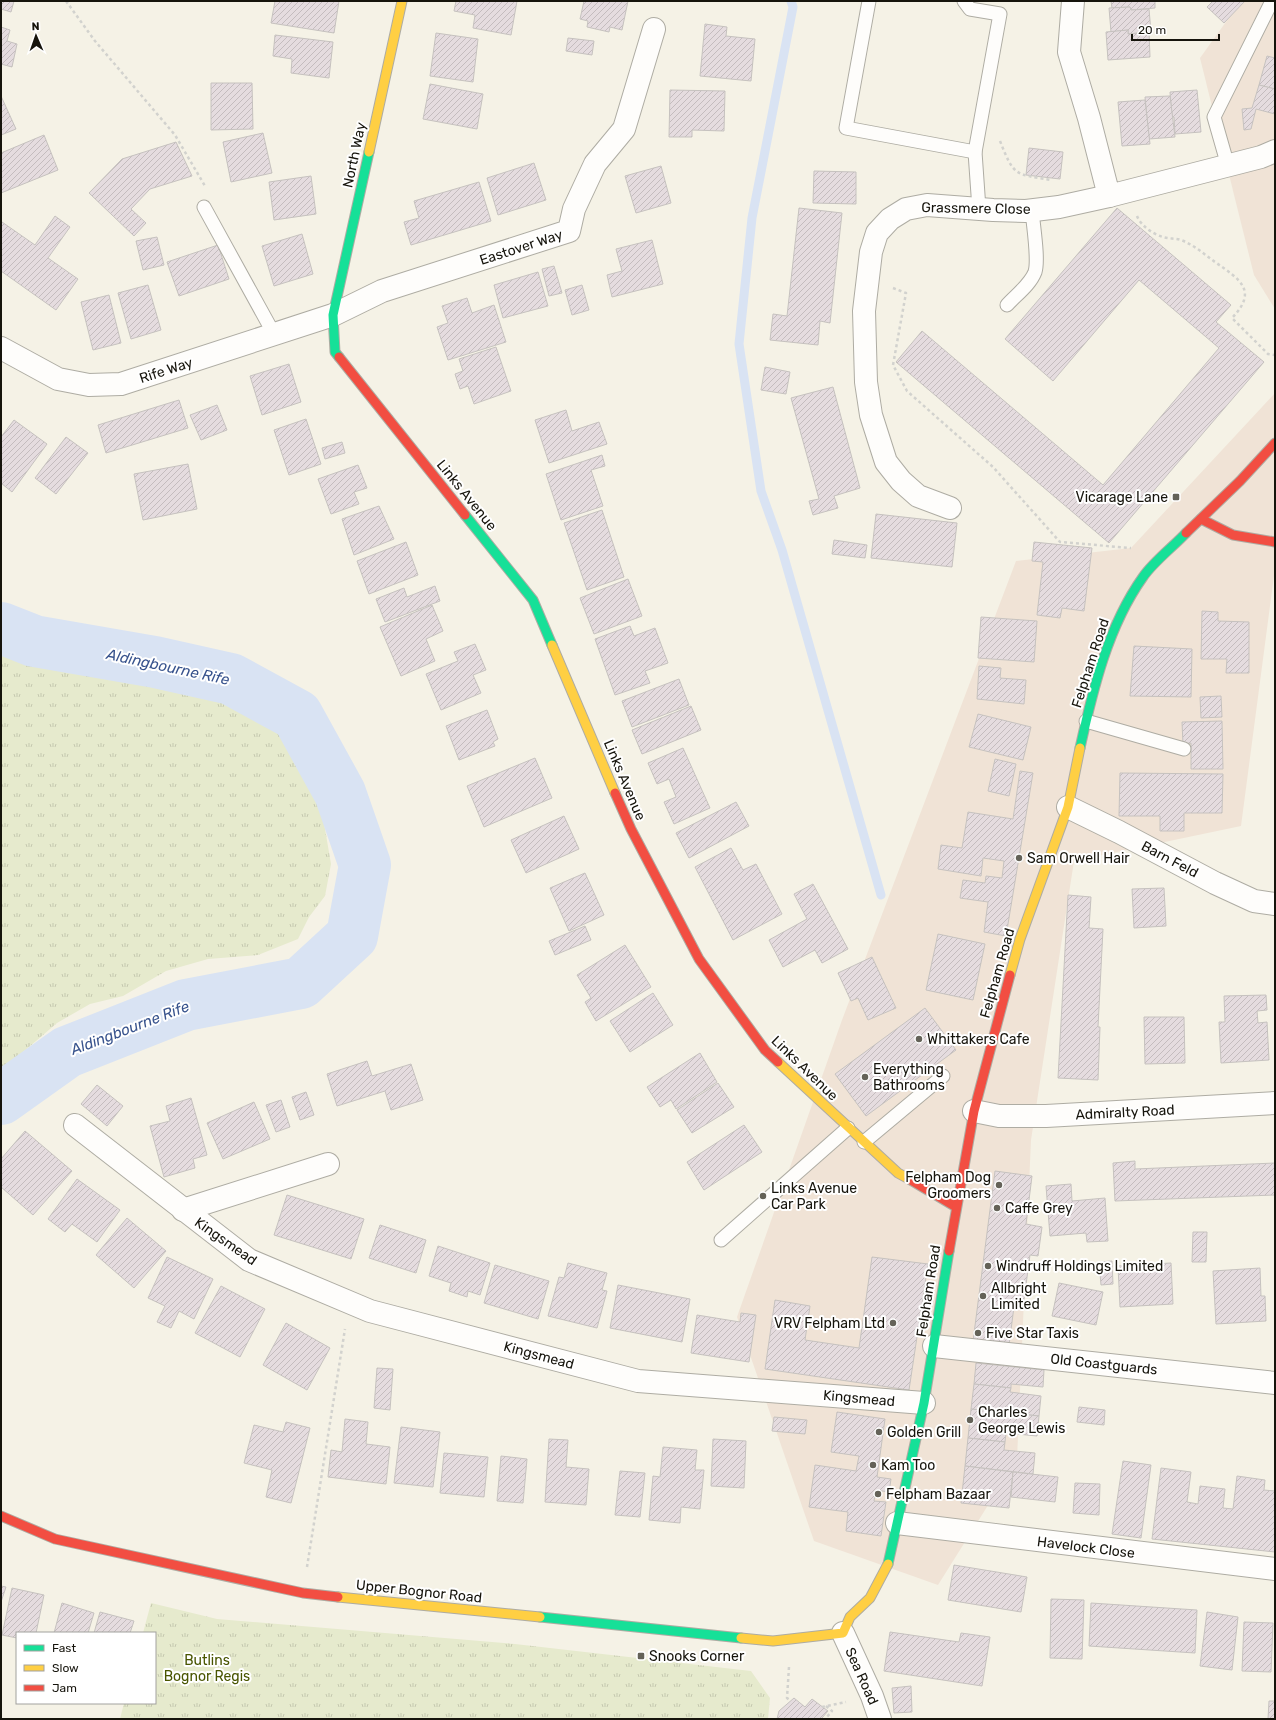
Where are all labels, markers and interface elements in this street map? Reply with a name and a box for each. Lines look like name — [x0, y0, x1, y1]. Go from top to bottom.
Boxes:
north arrow — [16, 16, 56, 56]
scale bar — [1132, 16, 1219, 42]
text: N — [31, 20, 40, 33]
text: 20 m — [1138, 23, 1166, 37]
street label: North Way — [339, 121, 370, 189]
street label: Grassmere Close — [921, 199, 1031, 218]
street label: Eastover Way — [477, 226, 565, 269]
street label: Rife Way — [137, 354, 195, 387]
street label: Links Avenue — [433, 457, 500, 534]
place label: Vicarage Lane — [1076, 489, 1168, 506]
marker: Vicarage Lane — [1171, 492, 1181, 502]
street label: Felpham Road — [1068, 616, 1113, 710]
water label: Aldingbourne Rife — [104, 645, 232, 689]
street label: Links Avenue — [600, 737, 649, 823]
street label: Barn Feld — [1138, 837, 1201, 881]
place label: Sam Orwell Hair — [1027, 850, 1130, 867]
marker: Sam Orwell Hair — [1014, 853, 1024, 863]
street label: Felpham Road — [977, 926, 1018, 1020]
water label: Aldingbourne Rife — [67, 997, 192, 1059]
place label: Whittakers Cafe — [927, 1031, 1030, 1048]
street label: Links Avenue — [768, 1032, 842, 1104]
marker: Whittakers Cafe — [914, 1034, 924, 1044]
place label: Everything Bathrooms — [873, 1061, 945, 1094]
marker: Everything Bathrooms — [860, 1072, 870, 1082]
street label: Admiralty Road — [1075, 1101, 1175, 1124]
place label: Felpham Dog Groomers — [905, 1169, 991, 1202]
place label: Links Avenue Car Park — [771, 1180, 857, 1213]
marker: Felpham Dog Groomers — [994, 1180, 1004, 1190]
marker: Links Avenue Car Park — [758, 1191, 768, 1201]
place label: Caffe Grey — [1005, 1200, 1073, 1217]
marker: Caffe Grey — [992, 1203, 1002, 1213]
street label: Kingsmead — [191, 1214, 260, 1269]
street label: Felpham Road — [913, 1244, 944, 1338]
place label: Windruff Holdings Limited — [996, 1258, 1163, 1275]
marker: Windruff Holdings Limited — [983, 1261, 993, 1271]
place label: Allbright Limited — [991, 1280, 1047, 1313]
marker: Allbright Limited — [978, 1291, 988, 1301]
place label: VRV Felpham Ltd — [774, 1315, 885, 1332]
marker: VRV Felpham Ltd — [888, 1318, 898, 1328]
place label: Five Star Taxis — [986, 1325, 1079, 1342]
marker: Five Star Taxis — [973, 1328, 983, 1338]
street label: Kingsmead — [502, 1338, 576, 1373]
street label: Old Coastguards — [1050, 1350, 1158, 1379]
street label: Kingsmead — [822, 1387, 896, 1410]
place label: Charles George Lewis — [978, 1404, 1065, 1437]
marker: Charles George Lewis — [965, 1415, 975, 1425]
place label: Golden Grill — [887, 1424, 961, 1441]
marker: Golden Grill — [874, 1427, 884, 1437]
place label: Kam Too — [881, 1457, 935, 1474]
marker: Kam Too — [868, 1460, 878, 1470]
place label: Felpham Bazaar — [886, 1486, 991, 1503]
marker: Felpham Bazaar — [873, 1489, 883, 1499]
street label: Havelock Close — [1036, 1533, 1136, 1562]
street label: Upper Bognor Road — [355, 1576, 483, 1607]
legend — [16, 1632, 156, 1704]
text: Fast — [52, 1641, 76, 1655]
street label: Sea Road — [841, 1645, 882, 1707]
place label: Snooks Corner — [649, 1648, 745, 1665]
marker: Snooks Corner — [636, 1651, 646, 1661]
park label: Butlins Bognor Regis — [164, 1652, 250, 1685]
text: Slow — [52, 1661, 79, 1675]
text: Jam — [52, 1681, 77, 1695]

